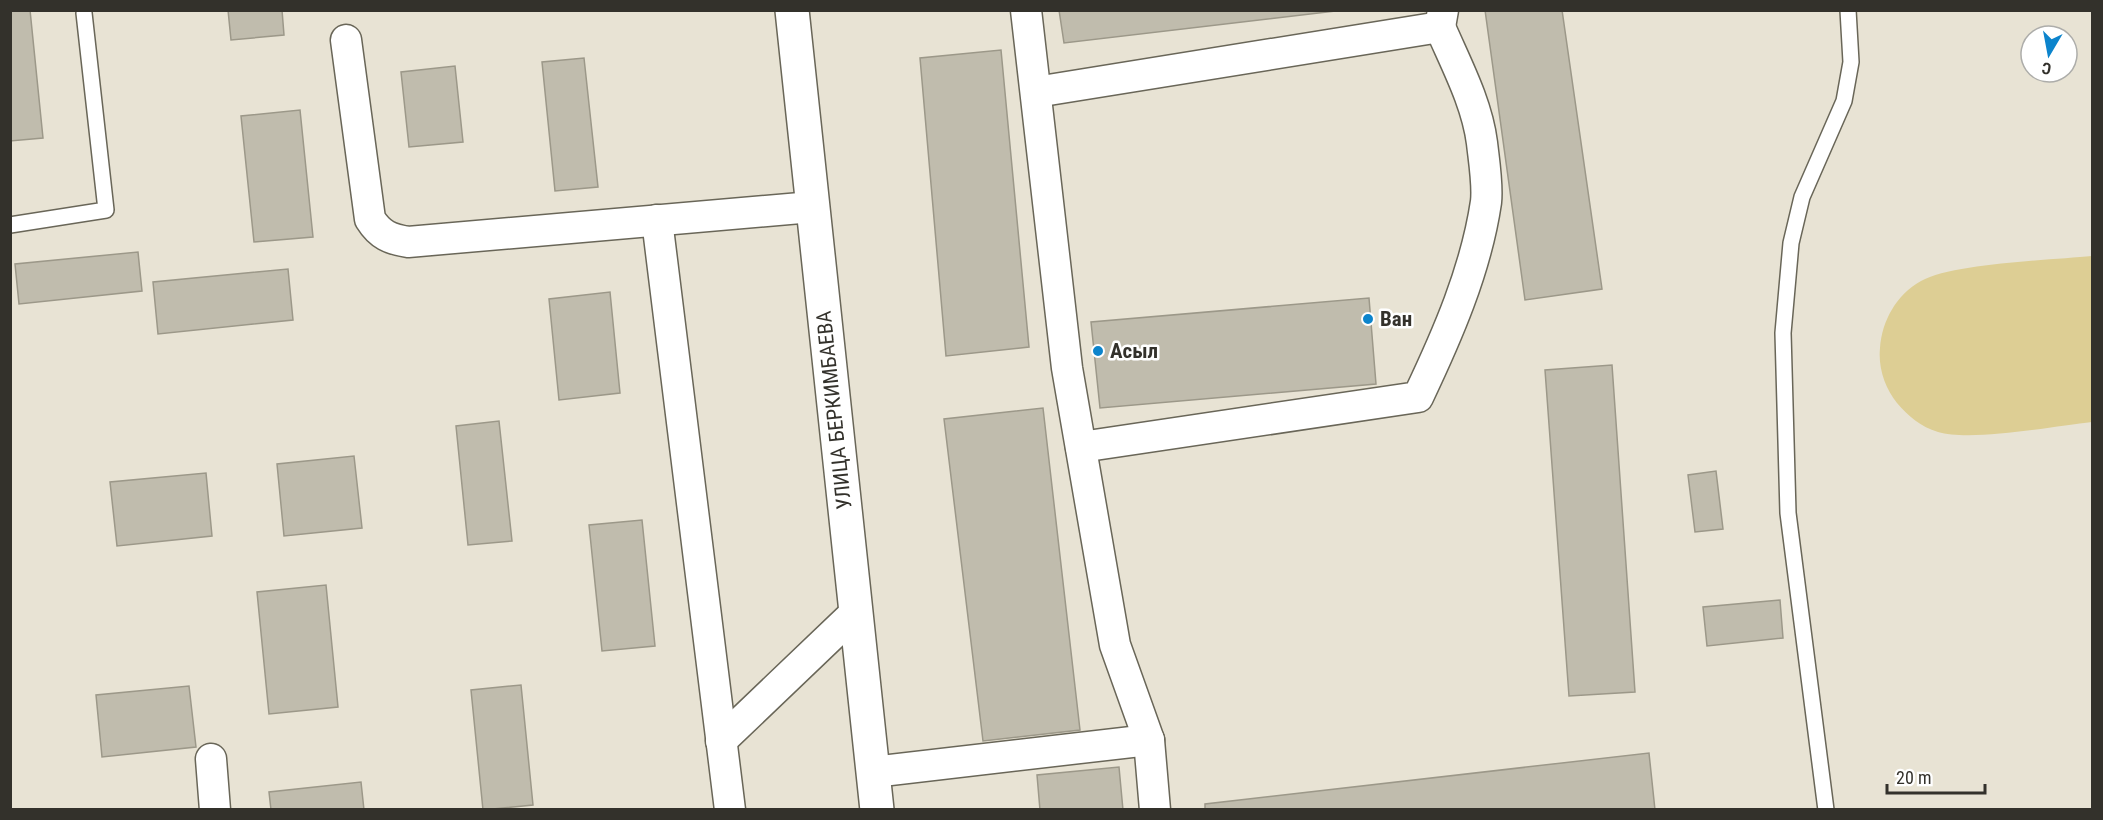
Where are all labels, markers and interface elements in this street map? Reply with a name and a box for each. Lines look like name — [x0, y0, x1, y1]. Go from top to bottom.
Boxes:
north arrow — [2019, 24, 2079, 84]
text: С — [2040, 58, 2053, 78]
place label: Ван — [1380, 307, 1412, 331]
street label: УЛИЦА БЕРКИМБАЕВА — [812, 310, 856, 510]
marker: Ван — [1361, 312, 1375, 326]
place label: Асыл — [1110, 339, 1158, 363]
marker: Асыл — [1091, 344, 1105, 358]
scale bar — [1887, 757, 1984, 795]
text: 20 m — [1896, 767, 1931, 788]

